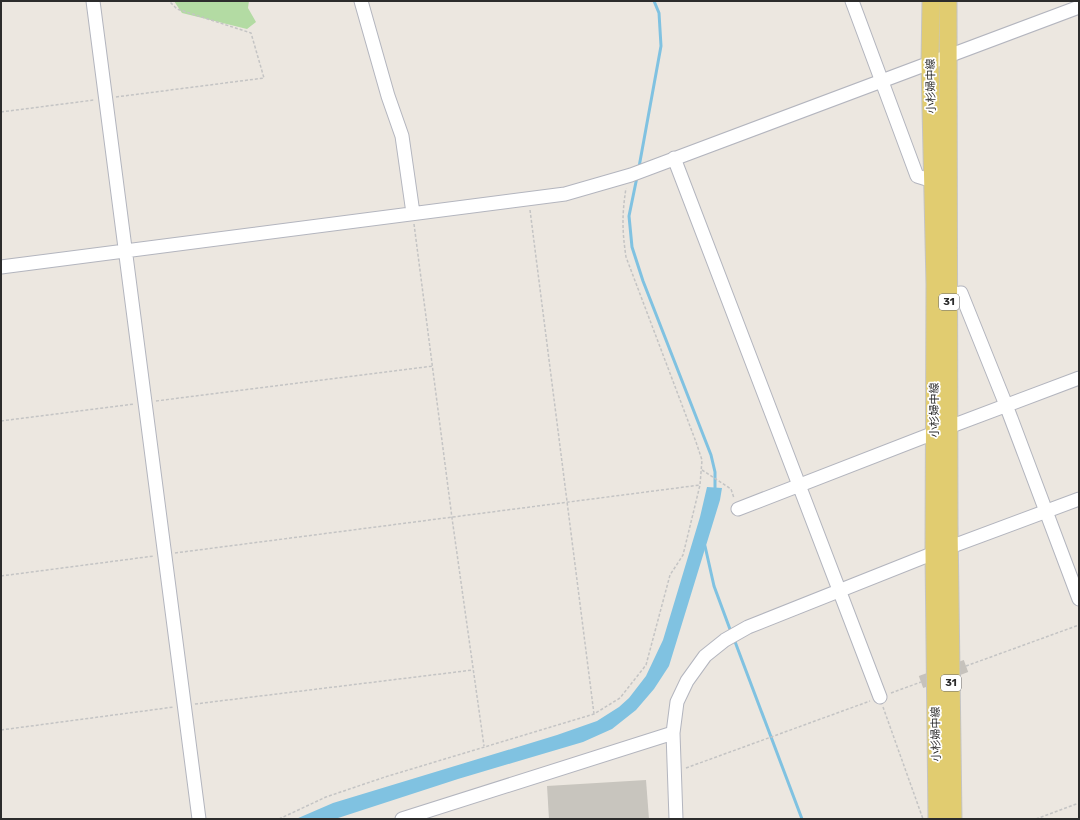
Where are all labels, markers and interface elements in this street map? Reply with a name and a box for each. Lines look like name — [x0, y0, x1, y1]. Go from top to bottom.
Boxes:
street label: 小杉婦中線 — [924, 58, 938, 114]
road number: 31 — [939, 294, 959, 310]
street label: 小杉婦中線 — [928, 383, 941, 438]
road number: 31 — [941, 675, 961, 691]
street label: 小杉婦中線 — [929, 706, 943, 762]

